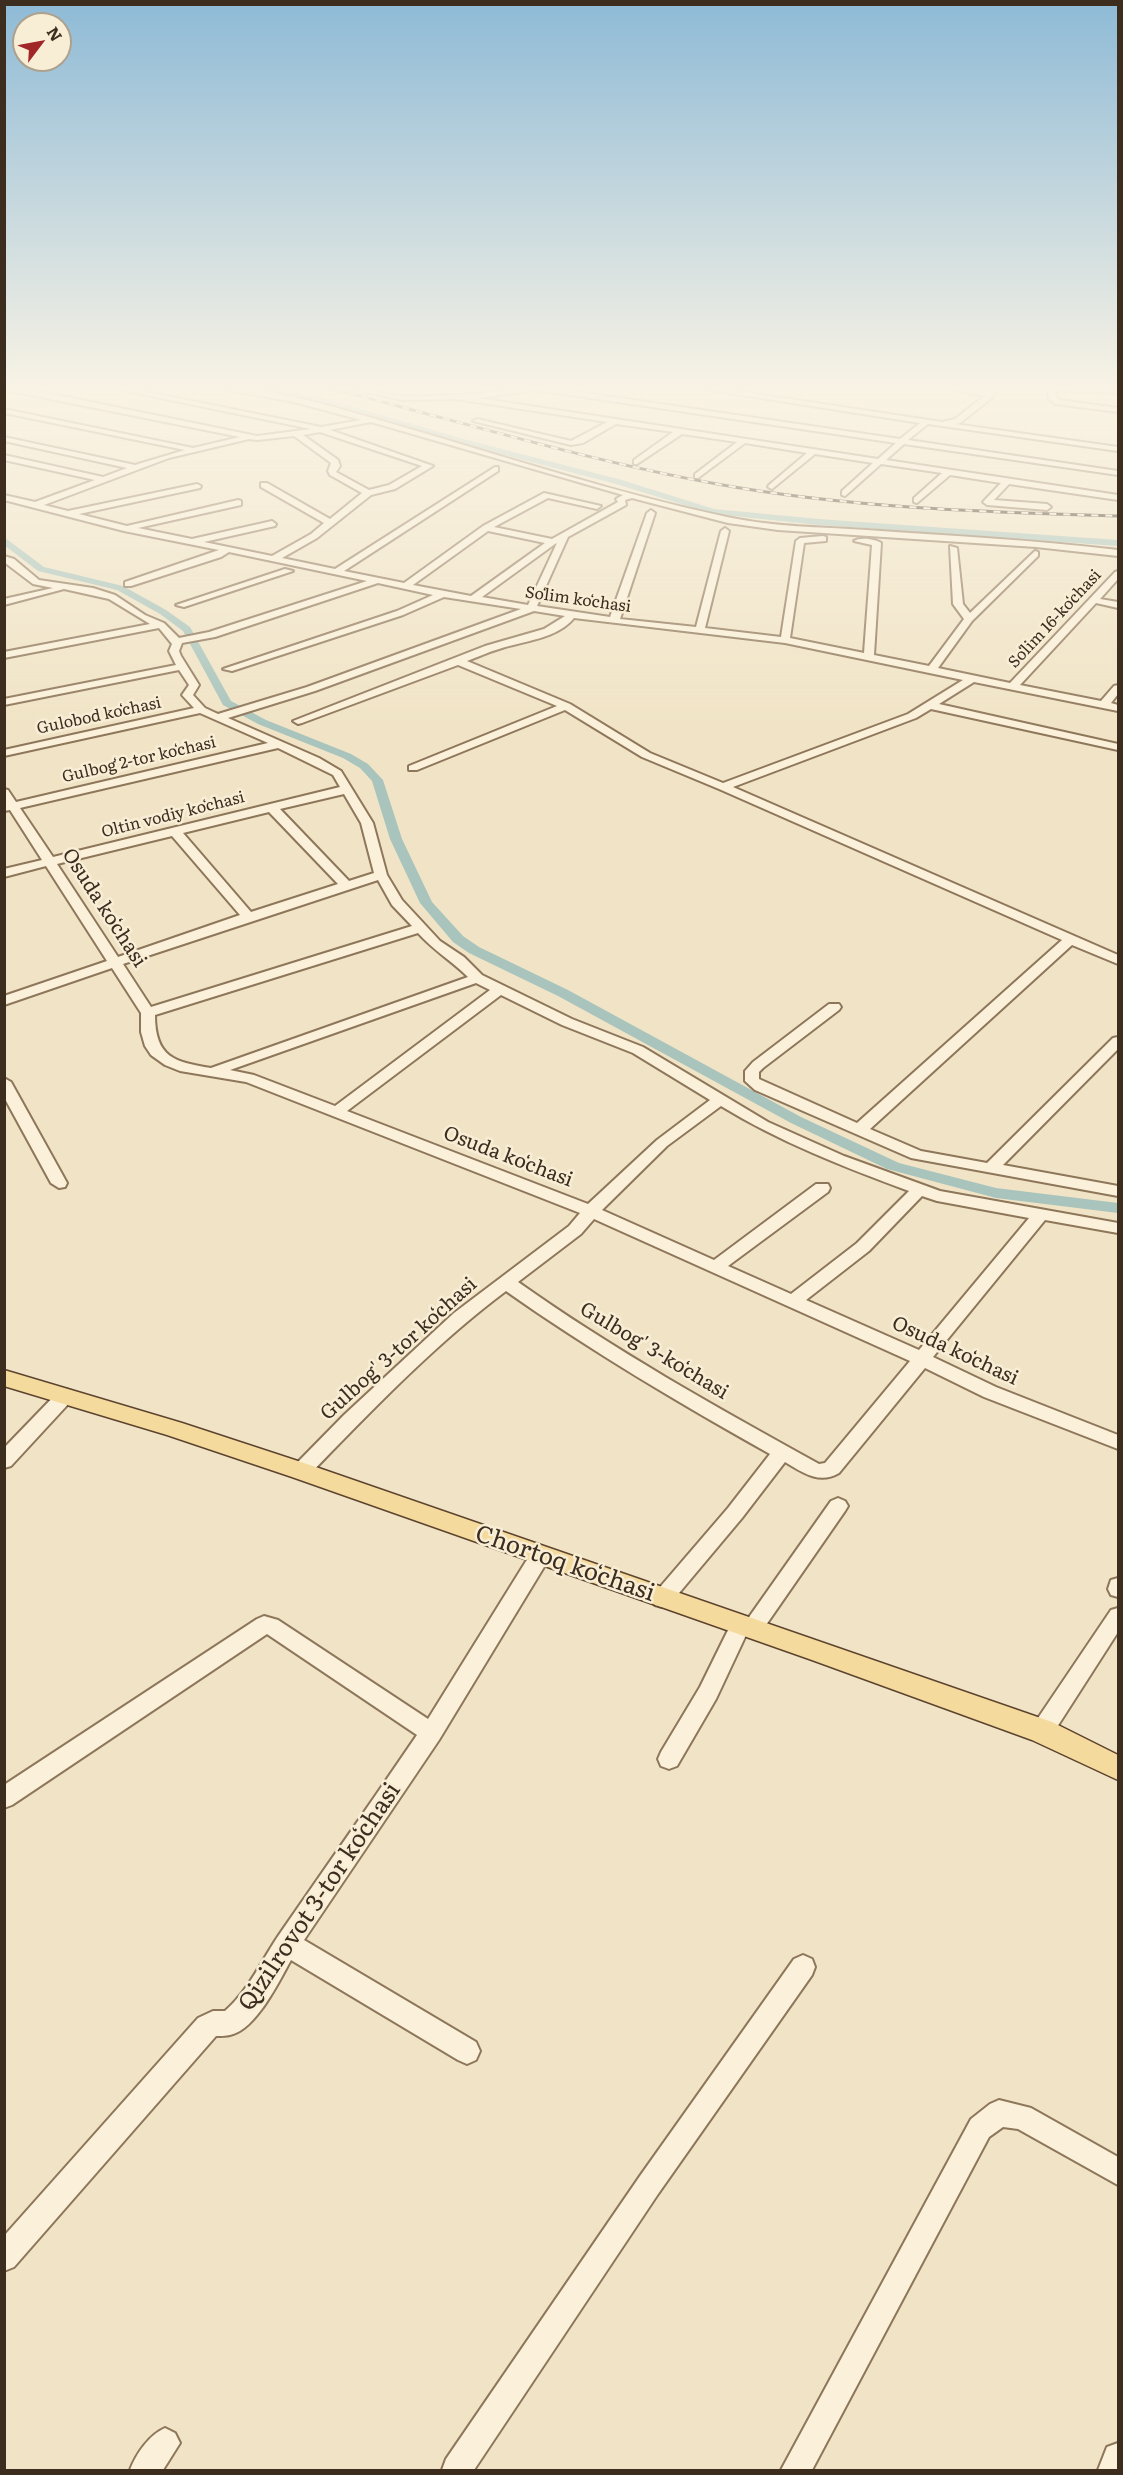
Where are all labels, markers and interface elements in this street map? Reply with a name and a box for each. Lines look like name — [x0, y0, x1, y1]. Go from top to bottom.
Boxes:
north arrow — [12, 12, 72, 72]
text: N — [42, 21, 69, 46]
street label: Soʻlim 16-koʻchasi — [1004, 566, 1106, 672]
street label: Soʻlim koʻchasi — [524, 583, 632, 617]
street label: Gulobod koʻchasi — [35, 693, 163, 739]
street label: Gulbogʻ 2-tor koʻchasi — [60, 733, 218, 787]
street label: Oltin vodiy koʻchasi — [99, 788, 247, 842]
street label: Osuda koʻchasi — [57, 844, 151, 972]
street label: Osuda koʻchasi — [440, 1121, 576, 1193]
street label: Gulbog' 3-tor koʻchasi — [316, 1272, 482, 1426]
street label: Gulbog' 3-koʻchasi — [575, 1297, 733, 1405]
street label: Osuda koʻchasi — [888, 1311, 1022, 1391]
street label: Chortoq koʻchasi — [471, 1520, 659, 1608]
street label: Qizilrovot 3-tor koʻchasi — [233, 1777, 407, 2017]

